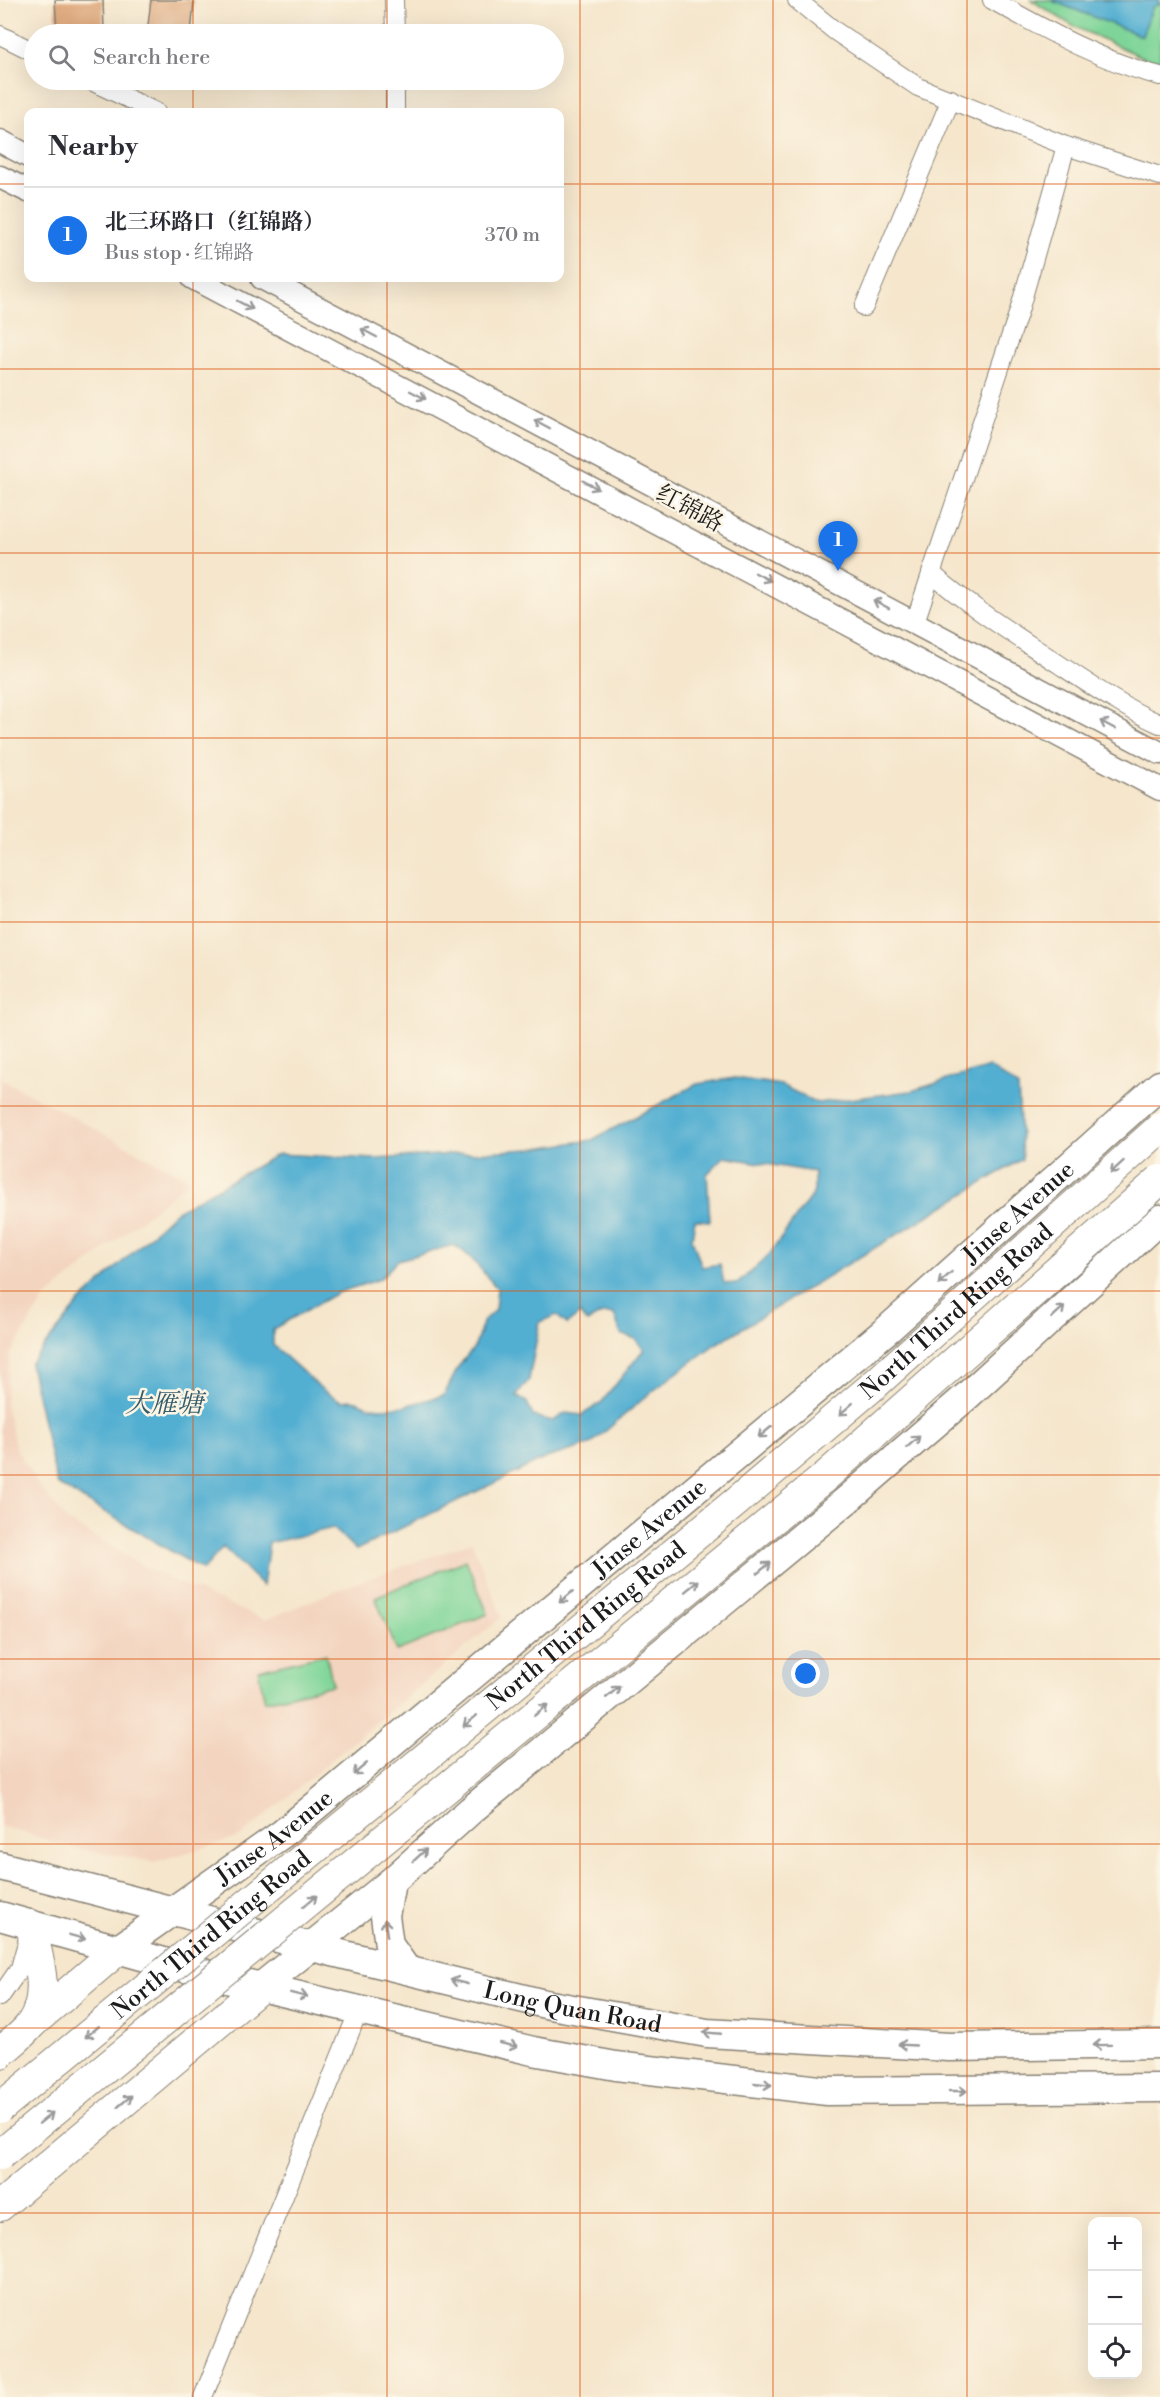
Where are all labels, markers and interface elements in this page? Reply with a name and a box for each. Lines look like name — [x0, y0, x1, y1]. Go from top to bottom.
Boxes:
search box — [24, 24, 564, 90]
icon: search — [45, 41, 78, 74]
text: Search here — [93, 44, 210, 71]
text: Nearby — [48, 131, 138, 163]
text: 北三环路口（红锦路） — [105, 209, 325, 236]
text: 1 — [63, 223, 72, 248]
text: 370 m — [485, 223, 540, 248]
text: Bus stop · 红锦路 — [105, 241, 253, 266]
one-way arrow — [236, 299, 254, 311]
one-way arrow — [361, 327, 378, 339]
one-way arrow — [409, 389, 426, 401]
one-way arrow — [533, 418, 551, 429]
street label: 红锦路 — [651, 479, 728, 539]
one-way arrow — [582, 480, 600, 492]
pin: 1 — [818, 522, 858, 571]
one-way arrow — [754, 571, 771, 583]
one-way arrow — [872, 598, 890, 609]
one-way arrow — [1100, 719, 1118, 730]
street label: Jinse Avenue — [956, 1155, 1081, 1271]
one-way arrow — [1110, 1160, 1125, 1174]
street label: North Third Ring Road — [854, 1217, 1060, 1406]
one-way arrow — [938, 1271, 953, 1285]
one-way arrow — [1050, 1305, 1065, 1319]
water label: 大雁塘 — [125, 1388, 207, 1420]
one-way arrow — [839, 1402, 854, 1416]
one-way arrow — [757, 1425, 773, 1438]
one-way arrow — [905, 1435, 920, 1449]
street label: Jinse Avenue — [586, 1472, 713, 1586]
street label: North Third Ring Road — [481, 1535, 693, 1717]
one-way arrow — [756, 1561, 772, 1574]
one-way arrow — [683, 1580, 699, 1593]
one-way arrow — [559, 1590, 574, 1604]
your location — [791, 1659, 820, 1688]
one-way arrow — [605, 1685, 620, 1699]
one-way arrow — [533, 1703, 549, 1716]
one-way arrow — [462, 1715, 478, 1728]
one-way arrow — [352, 1762, 368, 1775]
street label: Jinse Avenue — [209, 1784, 340, 1893]
street label: North Third Ring Road — [106, 1844, 318, 2026]
one-way arrow — [413, 1848, 428, 1862]
one-way arrow — [302, 1894, 317, 1908]
one-way arrow — [381, 1918, 392, 1938]
one-way arrow — [67, 1932, 86, 1943]
one-way arrow — [450, 1976, 469, 1988]
street label: Long Quan Road — [480, 1976, 664, 2041]
one-way arrow — [289, 1990, 308, 2001]
one-way arrow — [85, 2025, 100, 2039]
one-way arrow — [703, 2027, 722, 2038]
one-way arrow — [897, 2039, 917, 2050]
one-way arrow — [1092, 2039, 1112, 2051]
one-way arrow — [499, 2040, 518, 2052]
one-way arrow — [753, 2079, 773, 2090]
one-way arrow — [948, 2086, 968, 2097]
one-way arrow — [117, 2094, 133, 2107]
one-way arrow — [37, 2112, 53, 2125]
map controls — [1088, 2217, 1142, 2379]
button: + — [1088, 2217, 1142, 2271]
button: − — [1088, 2271, 1142, 2325]
button: locate — [1088, 2325, 1142, 2379]

